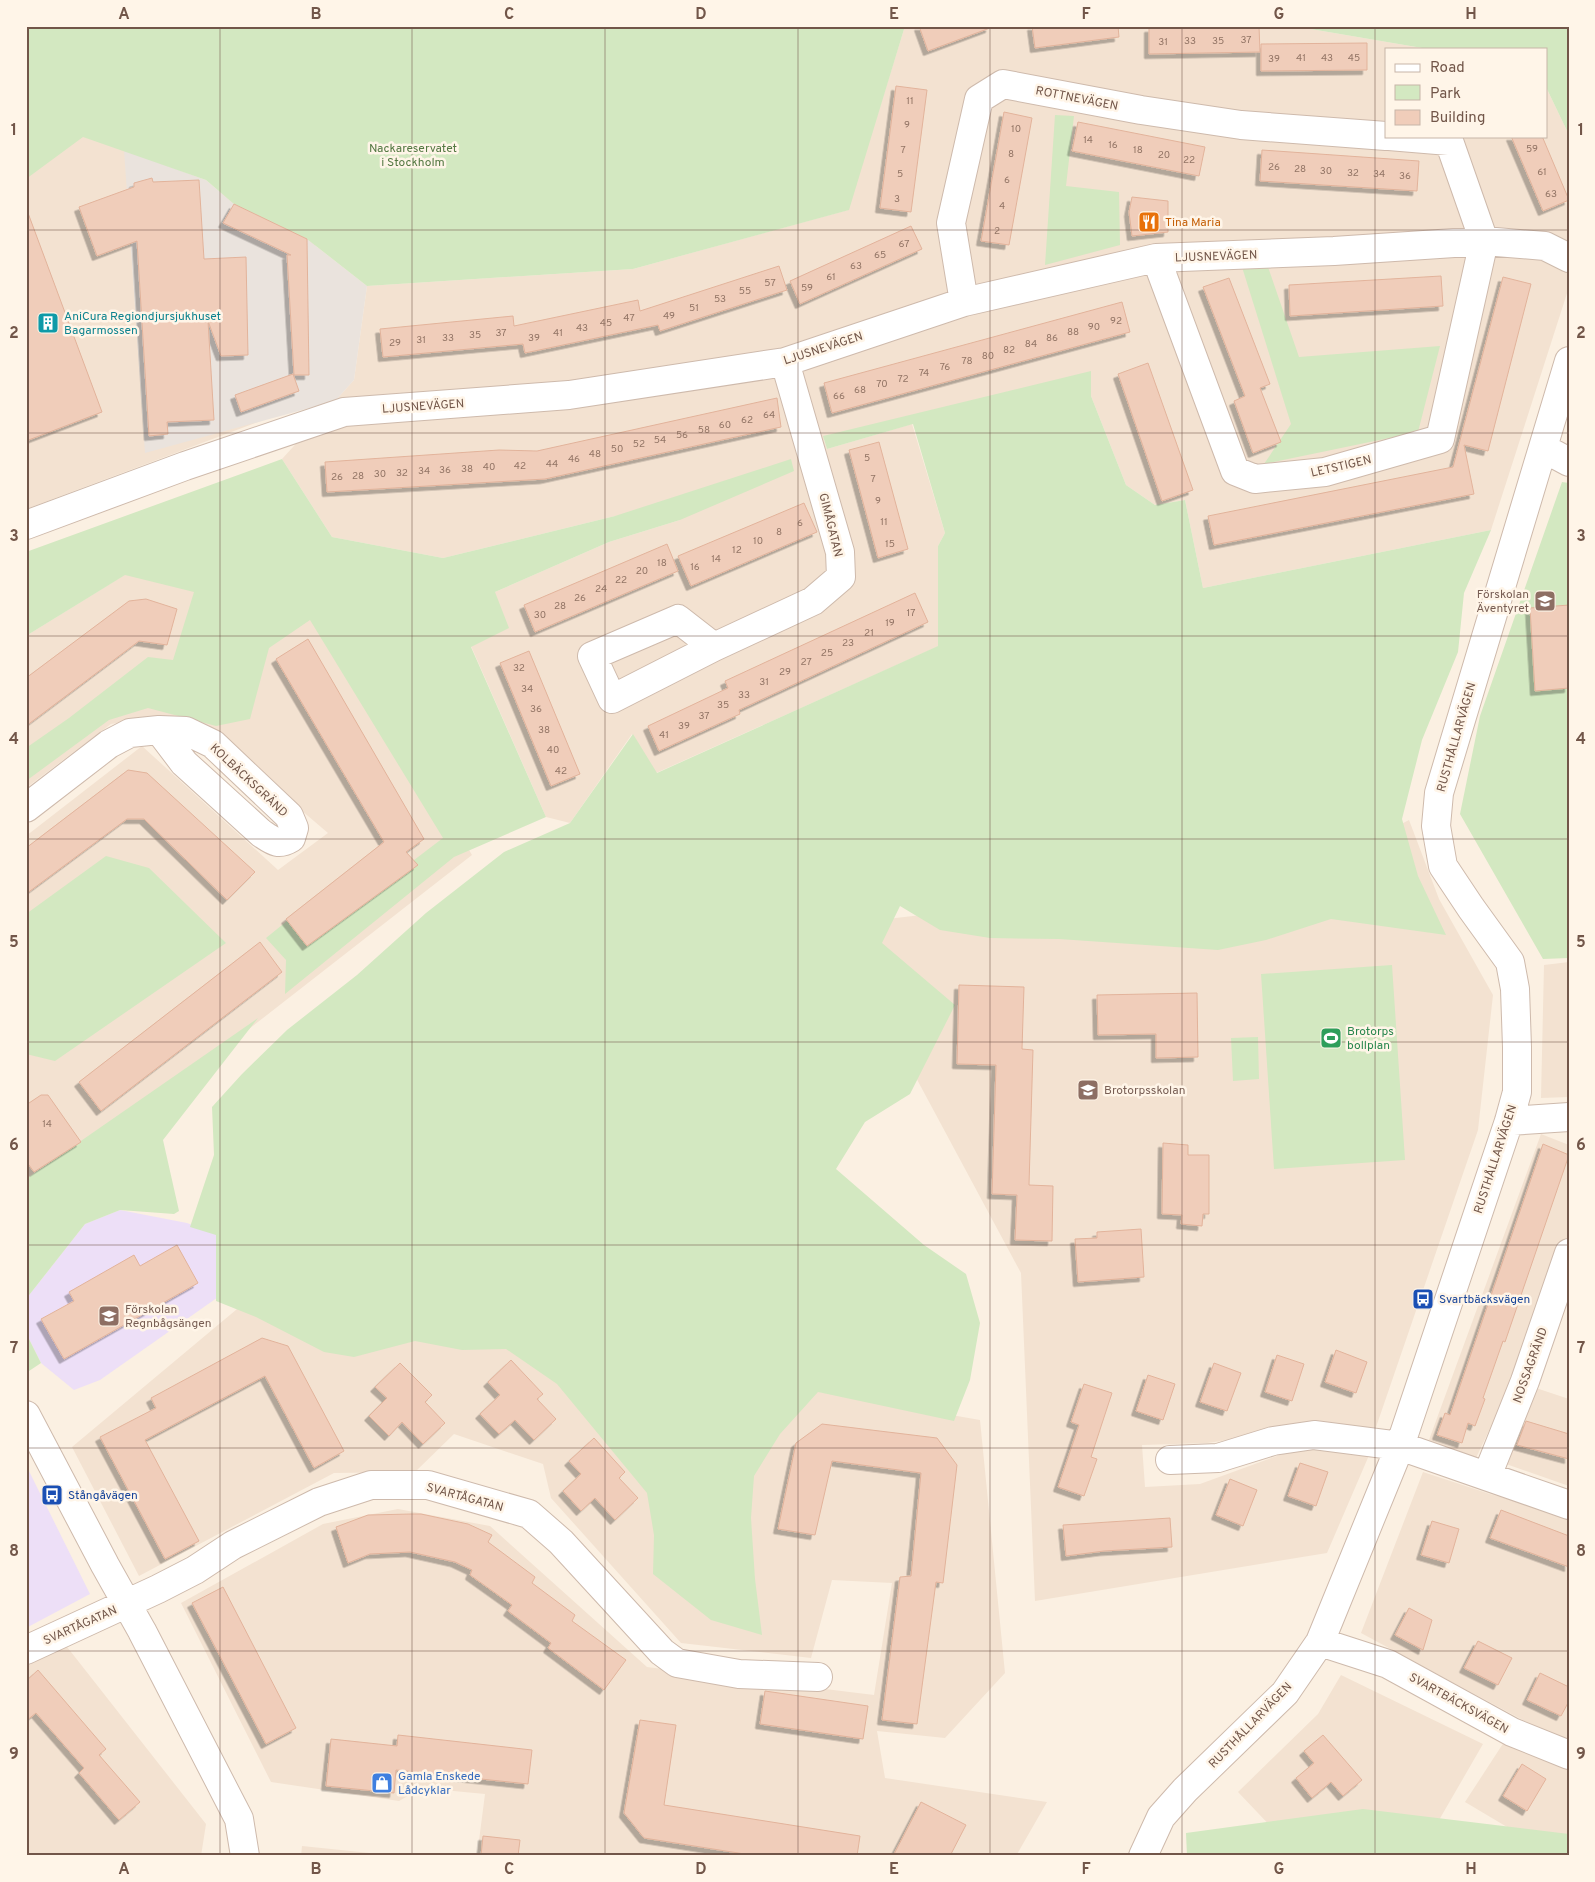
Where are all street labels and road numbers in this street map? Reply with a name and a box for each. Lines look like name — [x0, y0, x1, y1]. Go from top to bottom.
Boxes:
street label: ROTTNEVÄGEN — [1034, 83, 1120, 115]
street label: LJUSNEVÄGEN — [1175, 248, 1258, 266]
street label: LJUSNEVÄGEN — [782, 329, 865, 369]
street label: LJUSNEVÄGEN — [381, 396, 465, 418]
street label: LETSTIGEN — [1309, 452, 1373, 482]
street label: GIMÅGATAN — [814, 492, 846, 559]
street label: RUSTHÅLLARVÄGEN — [1434, 681, 1480, 794]
street label: KOLBÄCKSGRÄND — [206, 740, 291, 821]
street label: RUSTHÅLLARVÄGEN — [1471, 1103, 1521, 1216]
street label: NOSSAGRÄND — [1510, 1325, 1552, 1405]
street label: SVARTÅGATAN — [424, 1480, 505, 1516]
street label: SVARTÅGATAN — [41, 1602, 120, 1649]
street label: SVARTBÄCKSVÄGEN — [1406, 1670, 1511, 1738]
street label: RUSTHÅLLARVÄGEN — [1206, 1679, 1296, 1772]

